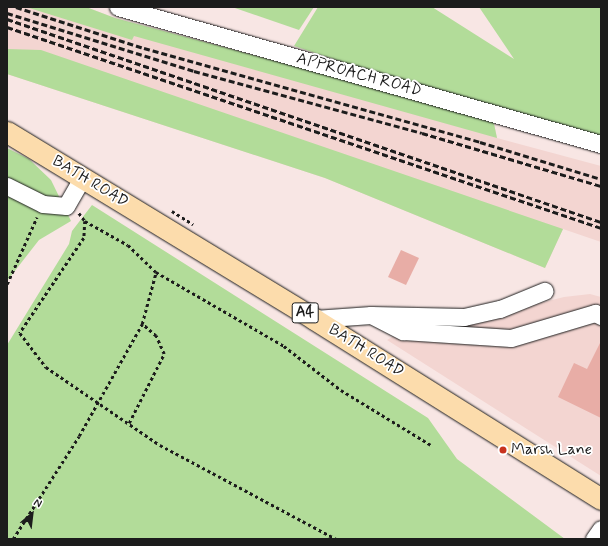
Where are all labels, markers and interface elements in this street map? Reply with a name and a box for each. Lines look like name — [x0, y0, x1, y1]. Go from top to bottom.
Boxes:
street label: APPROACH ROAD — [295, 49, 423, 101]
street label: BATH ROAD — [49, 152, 131, 212]
road number: A4 — [291, 300, 319, 326]
street label: BATH ROAD — [325, 320, 407, 382]
place label: Marsh Lane — [511, 440, 592, 460]
marker: Marsh Lane — [498, 445, 508, 455]
north arrow — [12, 494, 52, 534]
text: N — [31, 496, 44, 511]

